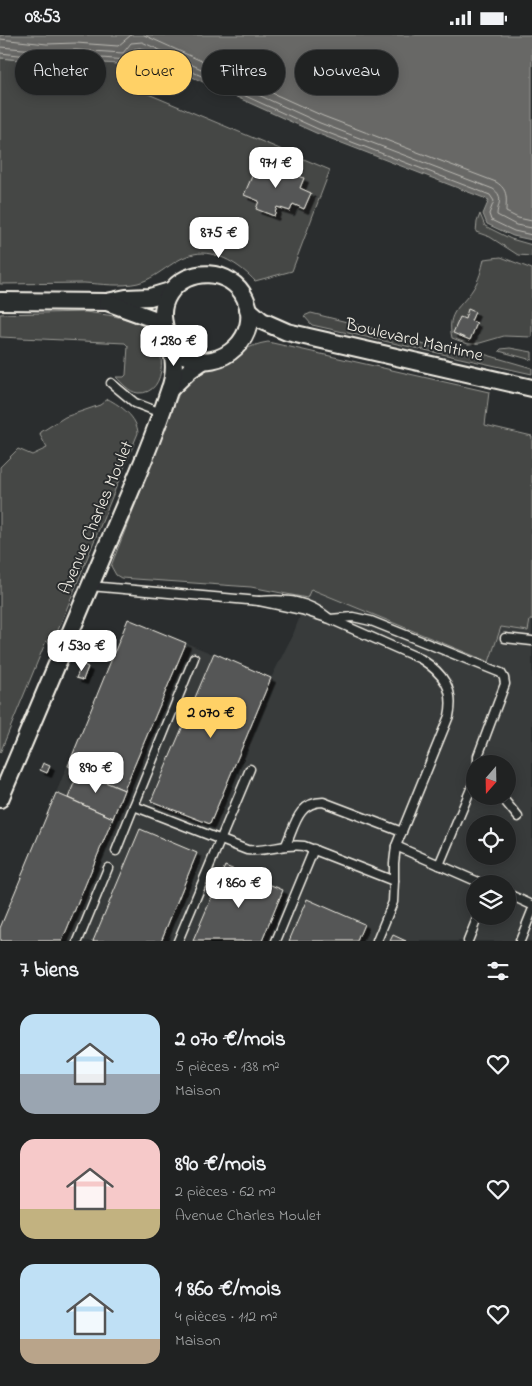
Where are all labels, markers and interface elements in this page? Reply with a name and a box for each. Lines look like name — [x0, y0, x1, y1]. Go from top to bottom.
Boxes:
text: 08:53 — [25, 4, 61, 31]
chip: Acheter — [15, 50, 106, 95]
chip: Louer — [116, 50, 192, 95]
chip: Filtres — [202, 50, 285, 95]
chip: Nouveau — [295, 50, 398, 95]
pin: 971 € — [241, 147, 311, 189]
text: 971 € — [260, 151, 292, 175]
pin: 875 € — [184, 217, 254, 259]
text: 875 € — [201, 221, 237, 245]
street label: Boulevard Maritime — [342, 312, 486, 370]
pin: 1 280 € — [128, 325, 220, 367]
text: 1 280 € — [151, 329, 197, 353]
street label: Avenue Charles Moulet — [53, 437, 141, 599]
pin: 1 530 € — [36, 629, 128, 672]
text: 1 530 € — [59, 634, 105, 658]
pin: 2 070 € — [165, 697, 257, 739]
text: 2 070 € — [187, 701, 235, 725]
pin: 890 € — [61, 751, 131, 794]
north arrow — [466, 755, 516, 805]
map controls — [466, 755, 516, 925]
text: 890 € — [80, 756, 112, 780]
button: locate — [466, 815, 516, 865]
pin: 1 860 € — [193, 867, 285, 909]
text: 1 860 € — [217, 871, 261, 895]
button: layers — [466, 875, 516, 925]
text: 7 biens — [20, 956, 79, 986]
icon: filters — [484, 957, 512, 985]
text: 2 070 €/mois — [175, 1025, 286, 1055]
icon: home — [60, 1034, 120, 1094]
icon: heart — [484, 1050, 512, 1078]
text: 5 pièces · 138 m² — [175, 1055, 280, 1079]
text: Maison — [175, 1079, 221, 1103]
text: 890 €/mois — [175, 1150, 266, 1180]
icon: home — [60, 1159, 120, 1219]
icon: heart — [484, 1175, 512, 1203]
text: 2 pièces · 62 m² — [175, 1180, 276, 1204]
text: Avenue Charles Moulet — [175, 1204, 321, 1228]
text: 1 860 €/mois — [175, 1275, 281, 1305]
icon: home — [60, 1284, 120, 1344]
icon: heart — [484, 1300, 512, 1328]
text: 4 pièces · 112 m² — [175, 1305, 277, 1329]
text: Maison — [175, 1329, 221, 1353]

